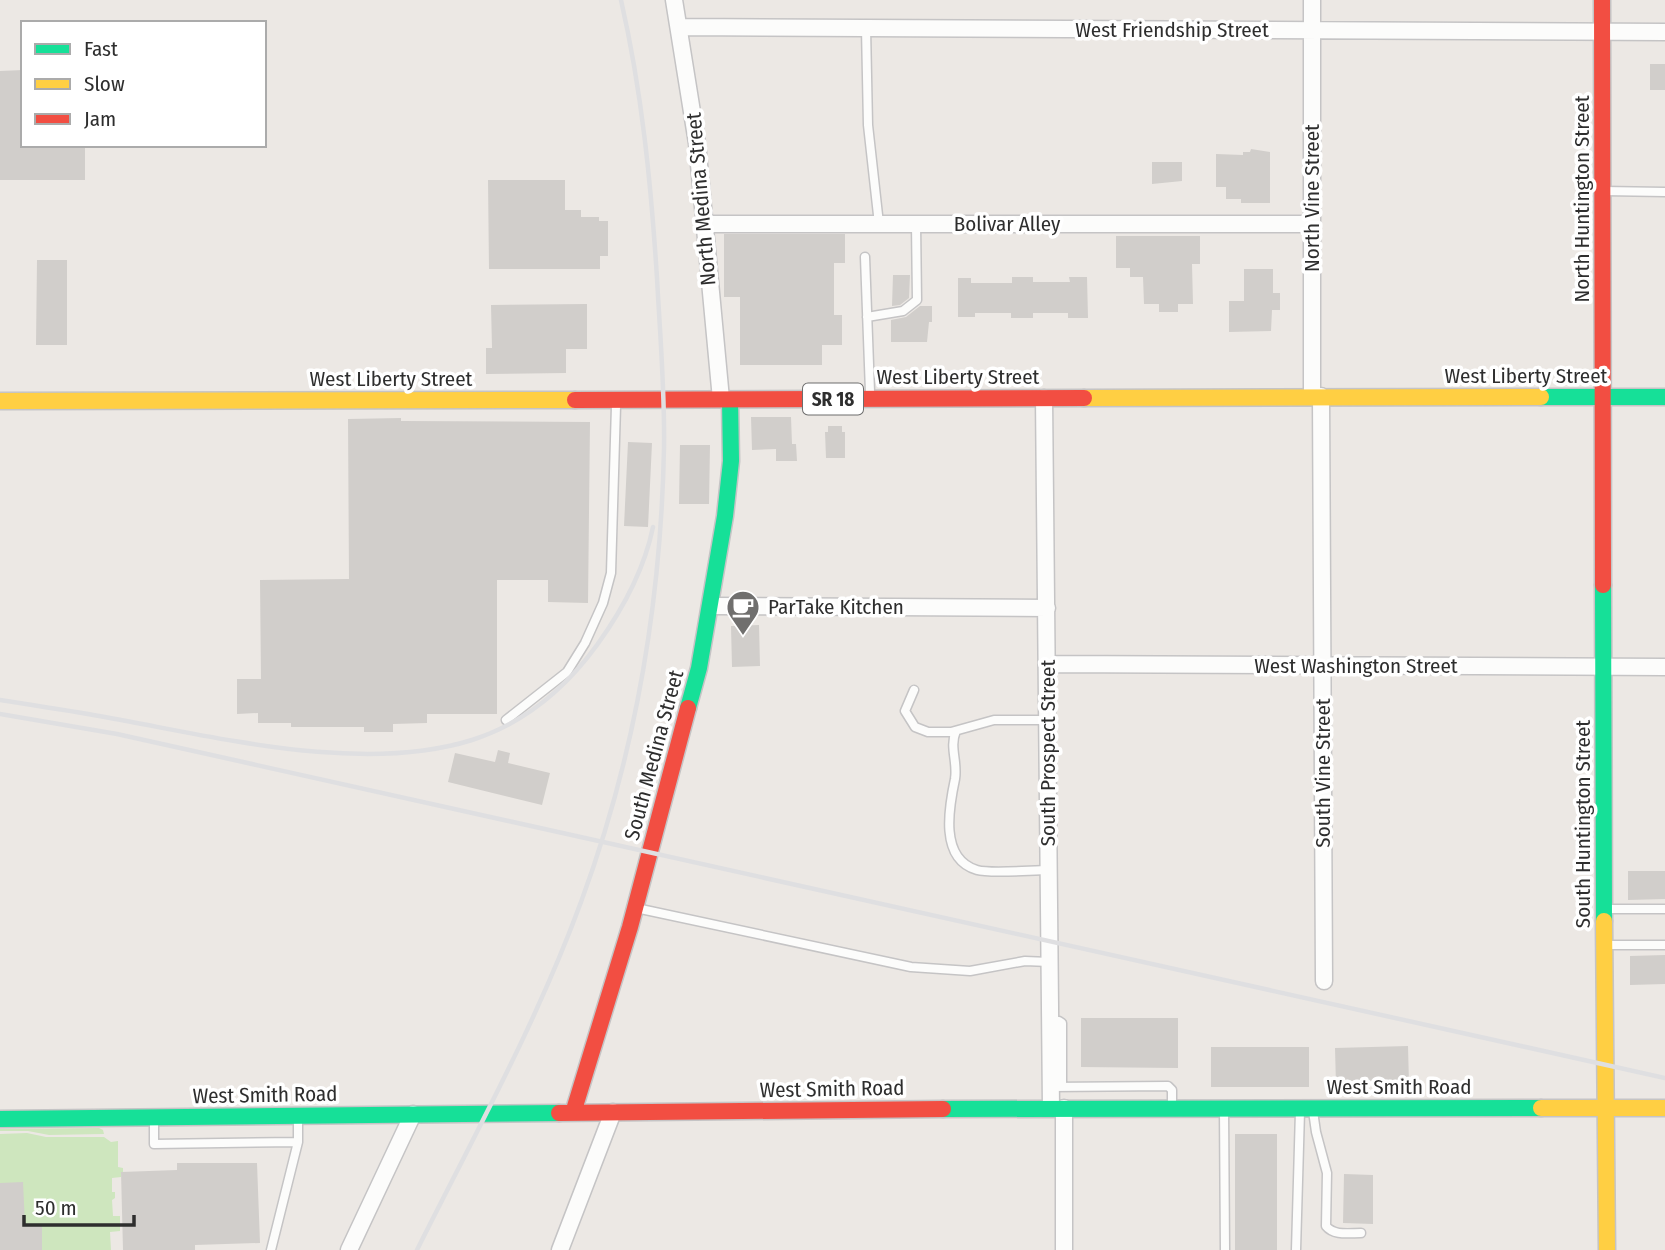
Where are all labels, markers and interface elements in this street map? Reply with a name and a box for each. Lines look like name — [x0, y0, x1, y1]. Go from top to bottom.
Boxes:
street label: West Friendship Street — [1075, 17, 1269, 43]
legend — [21, 21, 266, 147]
text: Fast — [84, 36, 118, 62]
text: Slow — [84, 71, 125, 97]
street label: North Huntington Street — [1569, 95, 1595, 303]
text: Jam — [84, 106, 116, 132]
street label: North Medina Street — [680, 111, 722, 287]
street label: North Vine Street — [1299, 124, 1325, 272]
street label: Bolivar Alley — [954, 211, 1061, 237]
street label: West Liberty Street — [1445, 363, 1608, 389]
street label: West Liberty Street — [877, 364, 1040, 390]
street label: West Liberty Street — [310, 366, 473, 392]
road number: SR 18 — [803, 384, 863, 414]
cafe icon: ParTake Kitchen — [724, 588, 762, 637]
place label: ParTake Kitchen — [768, 594, 904, 620]
street label: West Washington Street — [1254, 653, 1458, 679]
street label: South Prospect Street — [1035, 660, 1061, 846]
street label: South Medina Street — [619, 667, 689, 843]
street label: South Vine Street — [1310, 698, 1336, 848]
street label: South Huntington Street — [1570, 720, 1596, 928]
street label: West Smith Road — [1327, 1074, 1471, 1100]
street label: West Smith Road — [759, 1075, 905, 1103]
street label: West Smith Road — [192, 1081, 338, 1109]
scale bar — [24, 1184, 135, 1228]
text: 50 m — [35, 1195, 77, 1221]

